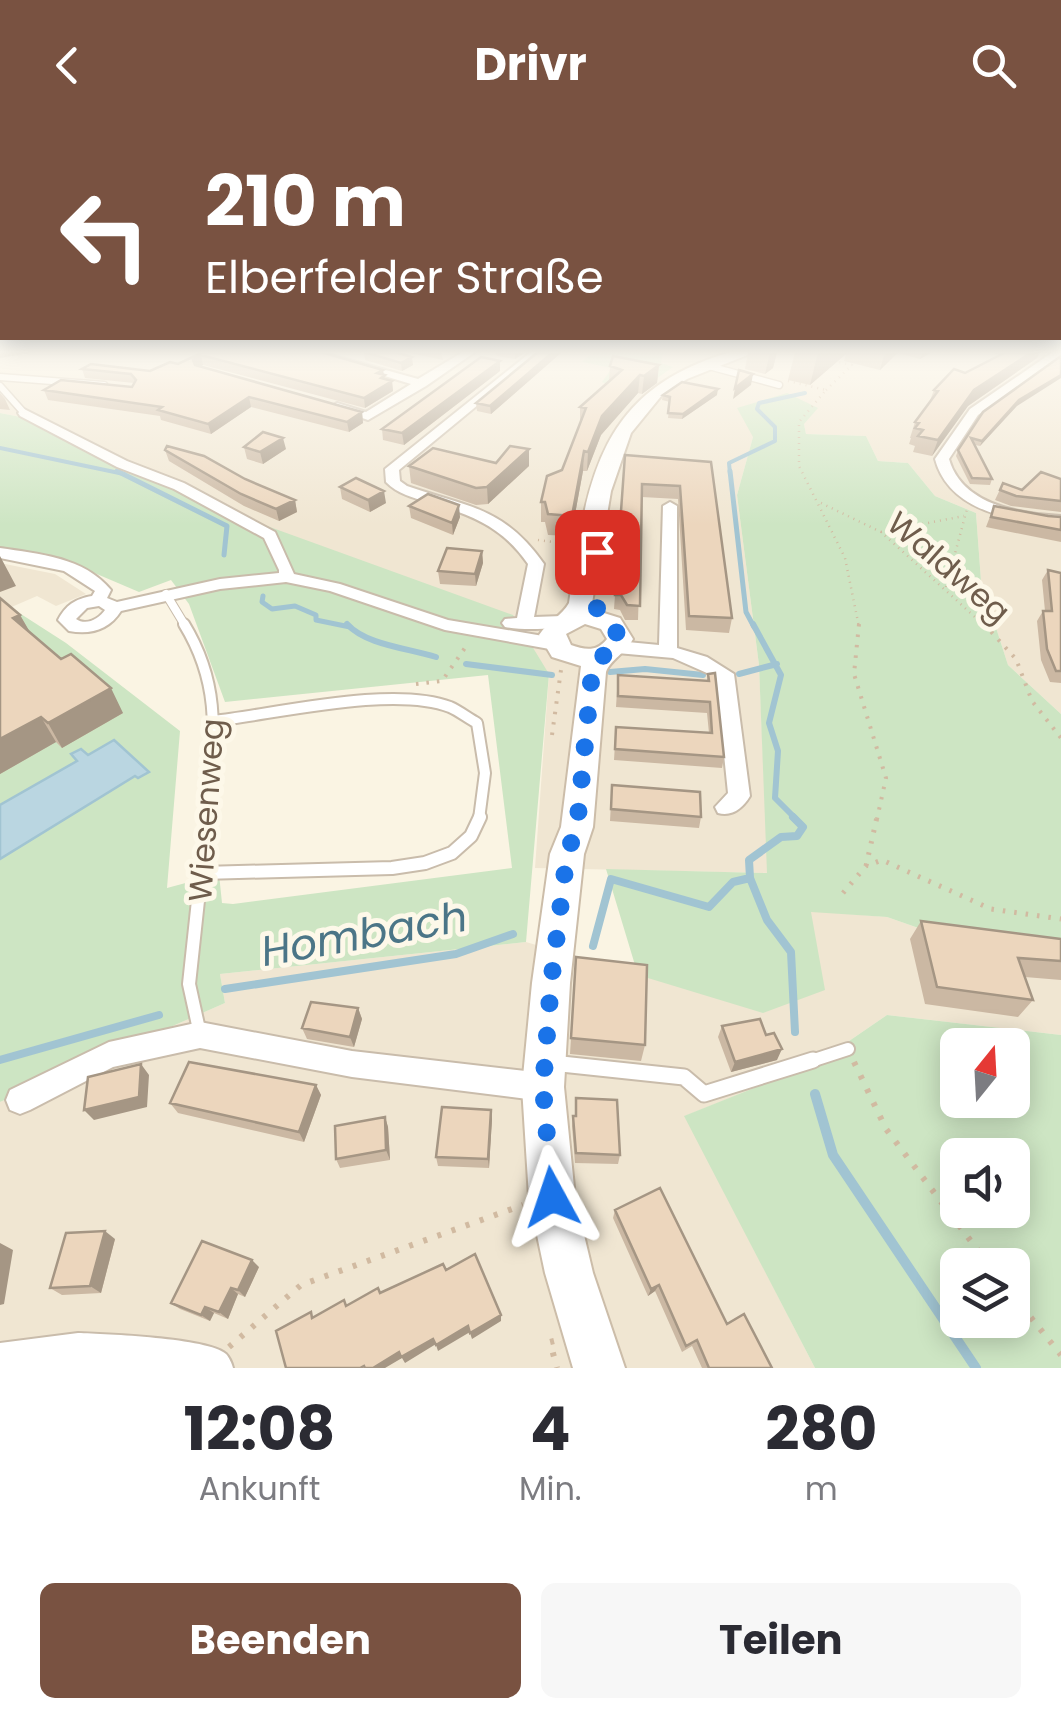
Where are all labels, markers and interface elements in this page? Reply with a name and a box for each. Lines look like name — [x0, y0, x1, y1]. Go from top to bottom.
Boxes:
text: Drivr — [474, 33, 587, 96]
icon: back — [40, 38, 95, 93]
icon: search — [966, 38, 1021, 93]
text: 210 m — [205, 152, 406, 251]
icon: left — [40, 170, 170, 300]
text: Elberfelder Straße — [205, 246, 604, 309]
street label: Waldweg — [878, 501, 1020, 633]
pin — [555, 510, 640, 595]
icon: arrive — [570, 525, 625, 580]
street label: Wiesenweg — [177, 717, 235, 903]
water label: Hombach — [256, 887, 472, 981]
north arrow — [940, 1028, 1030, 1118]
map controls — [940, 1028, 1030, 1338]
button: sound — [940, 1138, 1030, 1228]
position arrow — [500, 1145, 604, 1249]
button: layers — [940, 1248, 1030, 1338]
text: 12:08 — [184, 1387, 335, 1471]
text: 4 — [530, 1387, 571, 1471]
text: 280 — [765, 1387, 877, 1471]
text: Ankunft — [199, 1466, 320, 1511]
text: Min. — [519, 1466, 582, 1511]
text: m — [805, 1466, 838, 1511]
button: Beenden — [40, 1583, 521, 1698]
button: Teilen — [541, 1583, 1021, 1698]

